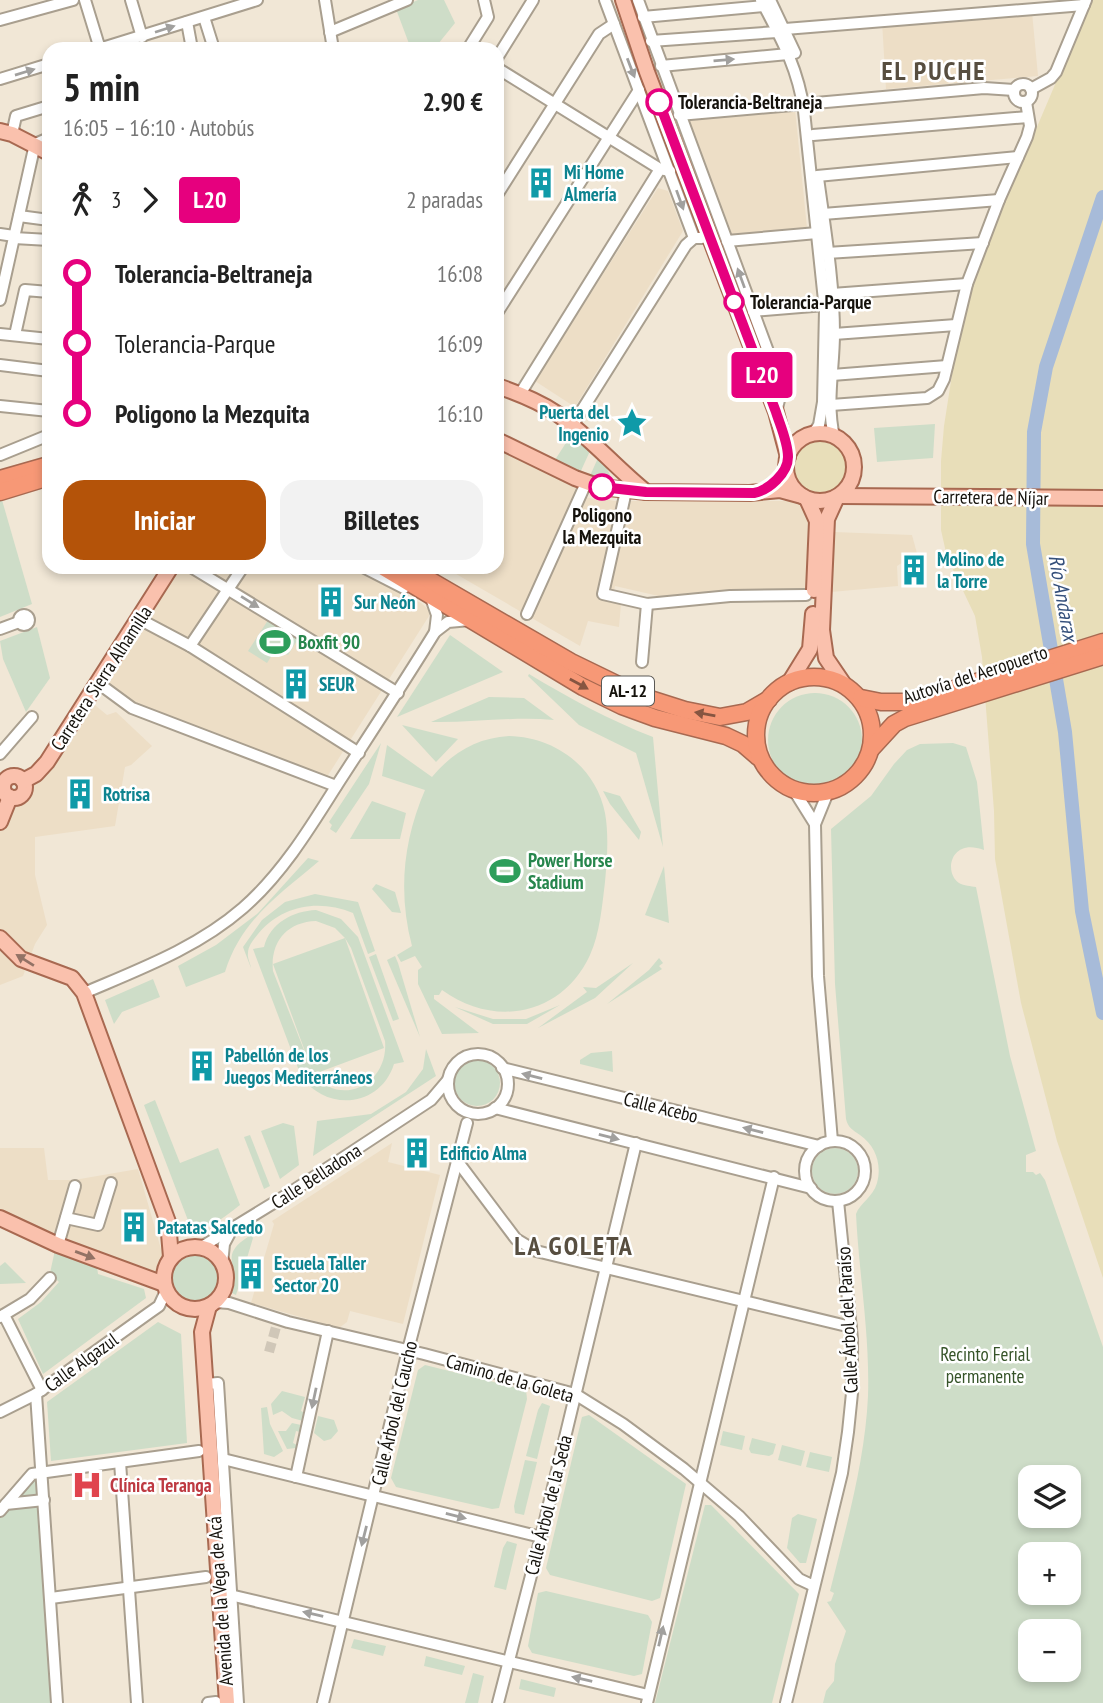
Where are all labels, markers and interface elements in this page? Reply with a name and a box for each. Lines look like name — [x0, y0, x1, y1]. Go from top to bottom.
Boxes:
one-way arrow — [154, 24, 175, 34]
one-way arrow — [714, 54, 736, 65]
district label: EL PUCHE — [881, 54, 987, 87]
one-way arrow — [625, 57, 636, 78]
text: 5 min — [63, 62, 140, 111]
one-way arrow — [14, 66, 35, 76]
text: 2.90 € — [422, 85, 483, 118]
marker: Tolerancia-Beltraneja — [646, 89, 672, 115]
place label: Tolerancia-Beltraneja — [678, 90, 823, 114]
text: 16:05 – 16:10 · Autobús — [63, 113, 254, 142]
place label: Mi Home Almería — [563, 160, 624, 206]
building icon: Mi Home Almería — [524, 166, 558, 200]
icon: walk — [63, 181, 101, 219]
icon: forward — [131, 181, 169, 219]
text: L20 — [193, 184, 226, 215]
text: 3 — [111, 185, 121, 214]
text: 2 paradas — [406, 185, 483, 214]
one-way arrow — [675, 189, 686, 210]
text: Tolerancia-Beltraneja — [115, 257, 313, 290]
text: 16:08 — [437, 259, 483, 288]
one-way arrow — [735, 267, 746, 288]
place label: Tolerancia-Parque — [750, 290, 872, 314]
marker: Tolerancia-Parque — [724, 292, 744, 312]
text: Tolerancia-Parque — [115, 327, 276, 360]
text: 16:09 — [437, 329, 483, 358]
line badge: L20 — [722, 352, 802, 398]
text: L20 — [745, 359, 779, 390]
text: Poligono la Mezquita — [115, 397, 310, 430]
text: 16:10 — [437, 399, 483, 428]
place label: Puerta del Ingenio — [539, 400, 609, 446]
place icon: Puerta del Ingenio — [615, 406, 649, 440]
marker: Poligono la Mezquita — [589, 474, 615, 500]
button: Iniciar — [63, 480, 266, 560]
button: Billetes — [280, 480, 483, 560]
street label: Carretera de Níjar — [933, 484, 1050, 510]
place label: Poligono la Mezquita — [563, 503, 642, 549]
place label: Molino de la Torre — [937, 547, 1004, 593]
building icon: Molino de la Torre — [897, 553, 931, 587]
water label: Río Andarax — [1043, 553, 1085, 645]
building icon: Sur Neón — [314, 585, 348, 619]
place label: Sur Neón — [354, 590, 416, 614]
one-way arrow — [240, 595, 260, 608]
street label: Carretera Sierra Alhamilla — [45, 601, 157, 755]
sports icon: Boxfit 90 — [258, 625, 292, 659]
place label: Boxfit 90 — [298, 630, 360, 654]
street label: Autovía del Aeropuerto — [900, 639, 1050, 709]
building icon: SEUR — [279, 667, 313, 701]
place label: SEUR — [319, 672, 355, 696]
road number: AL-12 — [602, 676, 654, 706]
one-way arrow — [570, 678, 589, 690]
one-way arrow — [694, 709, 716, 720]
building icon: Rotrisa — [63, 777, 97, 811]
place label: Rotrisa — [103, 782, 150, 806]
place label: Power Horse Stadium — [528, 848, 613, 894]
sports icon: Power Horse Stadium — [488, 854, 522, 888]
one-way arrow — [15, 953, 34, 966]
place label: Pabellón de los Juegos Mediterráneos — [224, 1043, 373, 1089]
building icon: Pabellón de los Juegos Mediterráneos — [185, 1049, 219, 1083]
one-way arrow — [520, 1070, 542, 1081]
street label: Calle Acebo — [621, 1086, 701, 1128]
one-way arrow — [741, 1124, 763, 1135]
one-way arrow — [598, 1131, 620, 1142]
building icon: Edificio Alma — [400, 1136, 434, 1170]
street label: Calle Belladona — [267, 1138, 365, 1214]
place label: Edificio Alma — [440, 1141, 527, 1165]
building icon: Patatas Salcedo — [117, 1210, 151, 1244]
place label: Patatas Salcedo — [157, 1215, 263, 1239]
district label: LA GOLETA — [514, 1229, 634, 1262]
street label: Calle Árbol del Paraíso — [831, 1246, 863, 1394]
one-way arrow — [75, 1250, 96, 1261]
place label: Escuela Taller Sector 20 — [274, 1251, 366, 1297]
building icon: Escuela Taller Sector 20 — [234, 1257, 268, 1291]
street label: Calle Algazul — [40, 1327, 123, 1397]
street label: Calle Árbol del Caucho — [366, 1338, 422, 1488]
park label: Recinto Ferial permanente — [940, 1342, 1030, 1388]
street label: Camino de la Goleta — [443, 1348, 577, 1408]
one-way arrow — [308, 1387, 319, 1409]
street label: Calle Árbol de la Seda — [519, 1433, 577, 1577]
map controls — [1018, 1465, 1081, 1682]
button: layers — [1018, 1465, 1081, 1528]
hospital icon: Clínica Teranga — [70, 1468, 104, 1502]
place label: Clínica Teranga — [110, 1473, 212, 1497]
one-way arrow — [445, 1511, 467, 1522]
street label: Avenida de la Vega de Acá — [202, 1515, 238, 1687]
one-way arrow — [358, 1525, 369, 1547]
button: + — [1018, 1542, 1081, 1605]
one-way arrow — [302, 1609, 324, 1620]
button: − — [1018, 1619, 1081, 1682]
one-way arrow — [656, 1625, 667, 1647]
one-way arrow — [571, 1674, 593, 1685]

